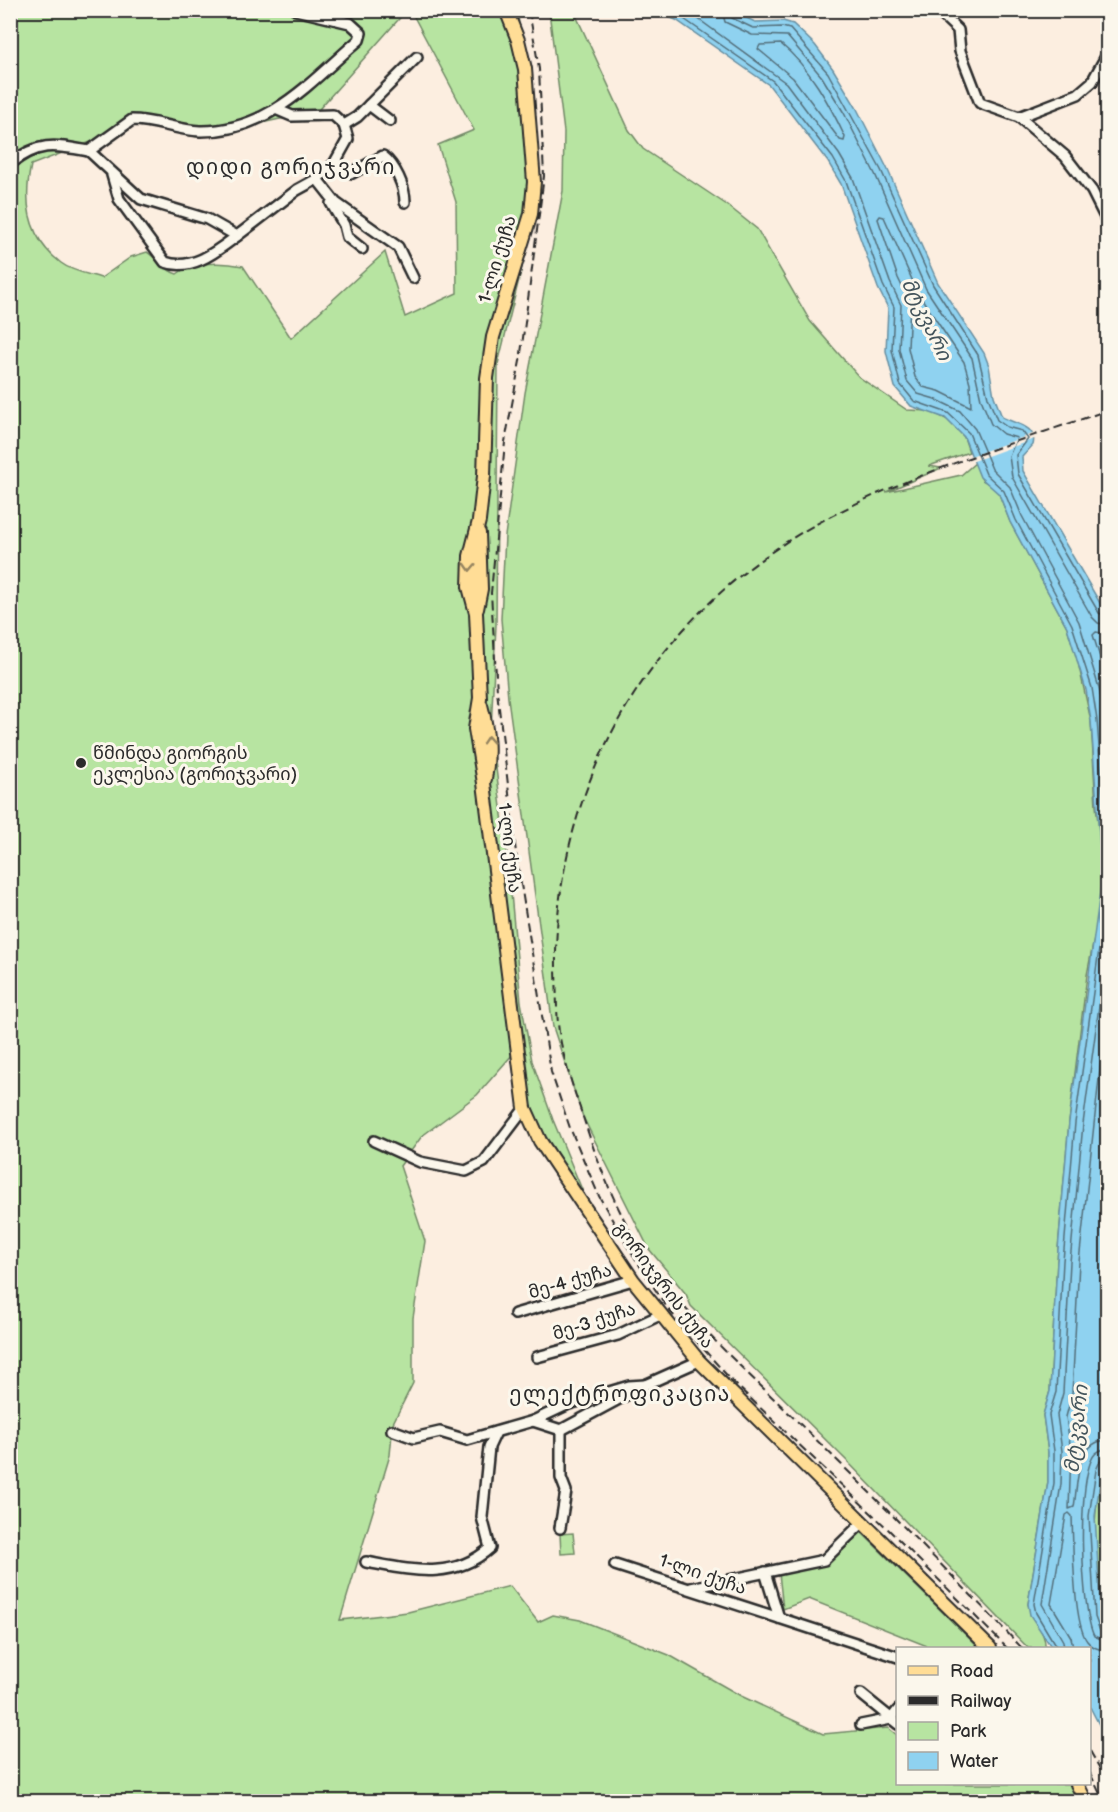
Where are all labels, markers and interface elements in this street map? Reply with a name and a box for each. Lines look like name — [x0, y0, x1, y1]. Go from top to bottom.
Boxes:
district label: დიდი გორიჯვარი — [186, 155, 396, 180]
street label: 1-ლი ქუჩა — [474, 213, 521, 305]
water label: მტკვარი — [896, 274, 957, 366]
one-way arrow — [463, 562, 476, 571]
one-way arrow — [482, 736, 495, 745]
place label: წმინდა გიორგის ეკლესია (გორიჯვარი) — [93, 743, 297, 785]
marker: წმინდა გიორგის ეკლესია (გორიჯვარი) — [74, 756, 88, 770]
street label: 1-ლი ქუჩა — [494, 802, 525, 894]
street label: გორიჯვრის ქუჩა — [609, 1218, 718, 1353]
street label: მე-4 ქუჩა — [526, 1260, 614, 1303]
street label: მე-3 ქუჩა — [550, 1298, 638, 1345]
district label: ელექტროფიკაცია — [509, 1382, 731, 1407]
water label: მტკვარი — [1060, 1382, 1094, 1474]
street label: 1-ლი ქუჩა — [657, 1550, 749, 1599]
legend — [896, 1647, 1091, 1785]
text: Road — [950, 1661, 994, 1682]
text: Railway — [950, 1691, 1012, 1712]
text: Park — [950, 1721, 986, 1742]
text: Water — [950, 1751, 998, 1772]

